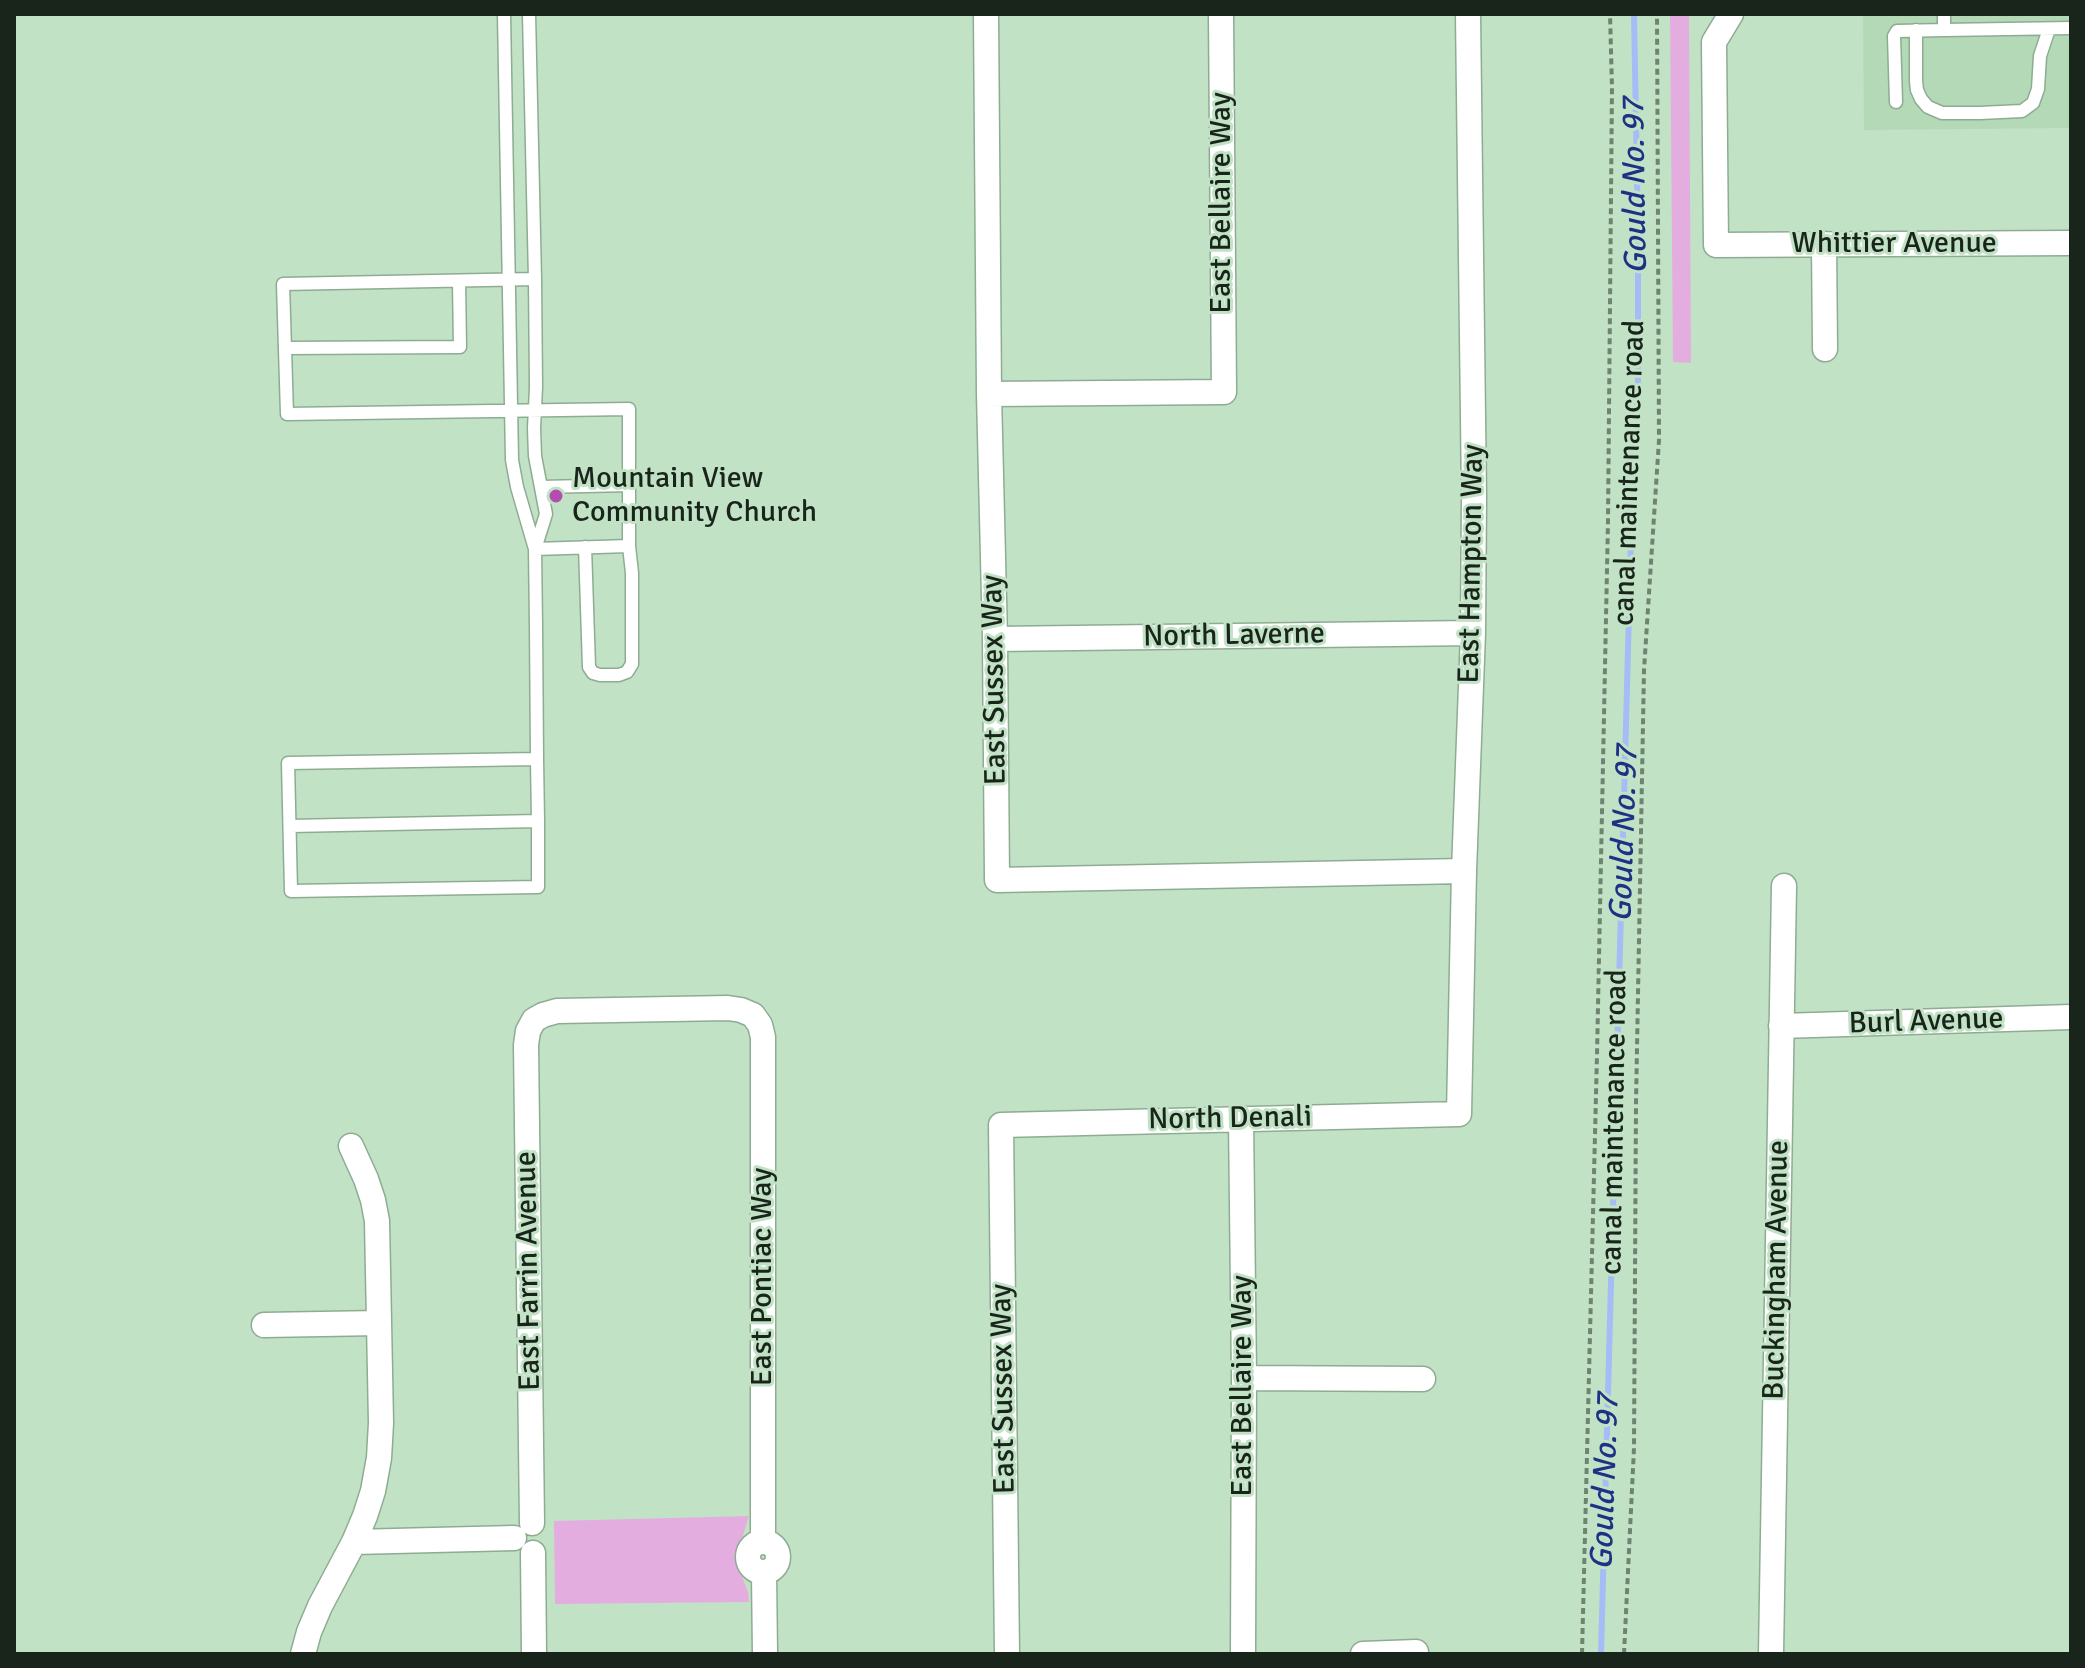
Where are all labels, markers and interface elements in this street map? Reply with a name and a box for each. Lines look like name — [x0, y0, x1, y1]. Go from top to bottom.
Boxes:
street label: East Bellaire Way — [1204, 92, 1240, 314]
water label: Gould No. 97 — [1615, 98, 1657, 274]
street label: Whittier Avenue — [1791, 226, 1997, 262]
street label: canal maintenance road — [1607, 320, 1653, 626]
street label: East Hampton Way — [1452, 444, 1492, 684]
place label: Mountain View Community Church — [572, 461, 817, 532]
marker: Mountain View Community Church — [547, 487, 565, 505]
street label: East Sussex Way — [975, 575, 1015, 785]
street label: North Laverne — [1143, 616, 1325, 656]
water label: Gould No. 97 — [1603, 745, 1647, 923]
street label: canal maintenance road — [1594, 969, 1636, 1275]
street label: Burl Avenue — [1848, 1001, 2004, 1043]
street label: North Denali — [1148, 1100, 1312, 1138]
street label: Buckingham Avenue — [1757, 1140, 1797, 1400]
street label: East Farrin Avenue — [509, 1151, 549, 1391]
street label: East Pontiac Way — [745, 1168, 781, 1386]
street label: East Bellaire Way — [1225, 1275, 1261, 1497]
street label: East Sussex Way — [984, 1284, 1024, 1494]
water label: Gould No. 97 — [1584, 1393, 1628, 1571]

